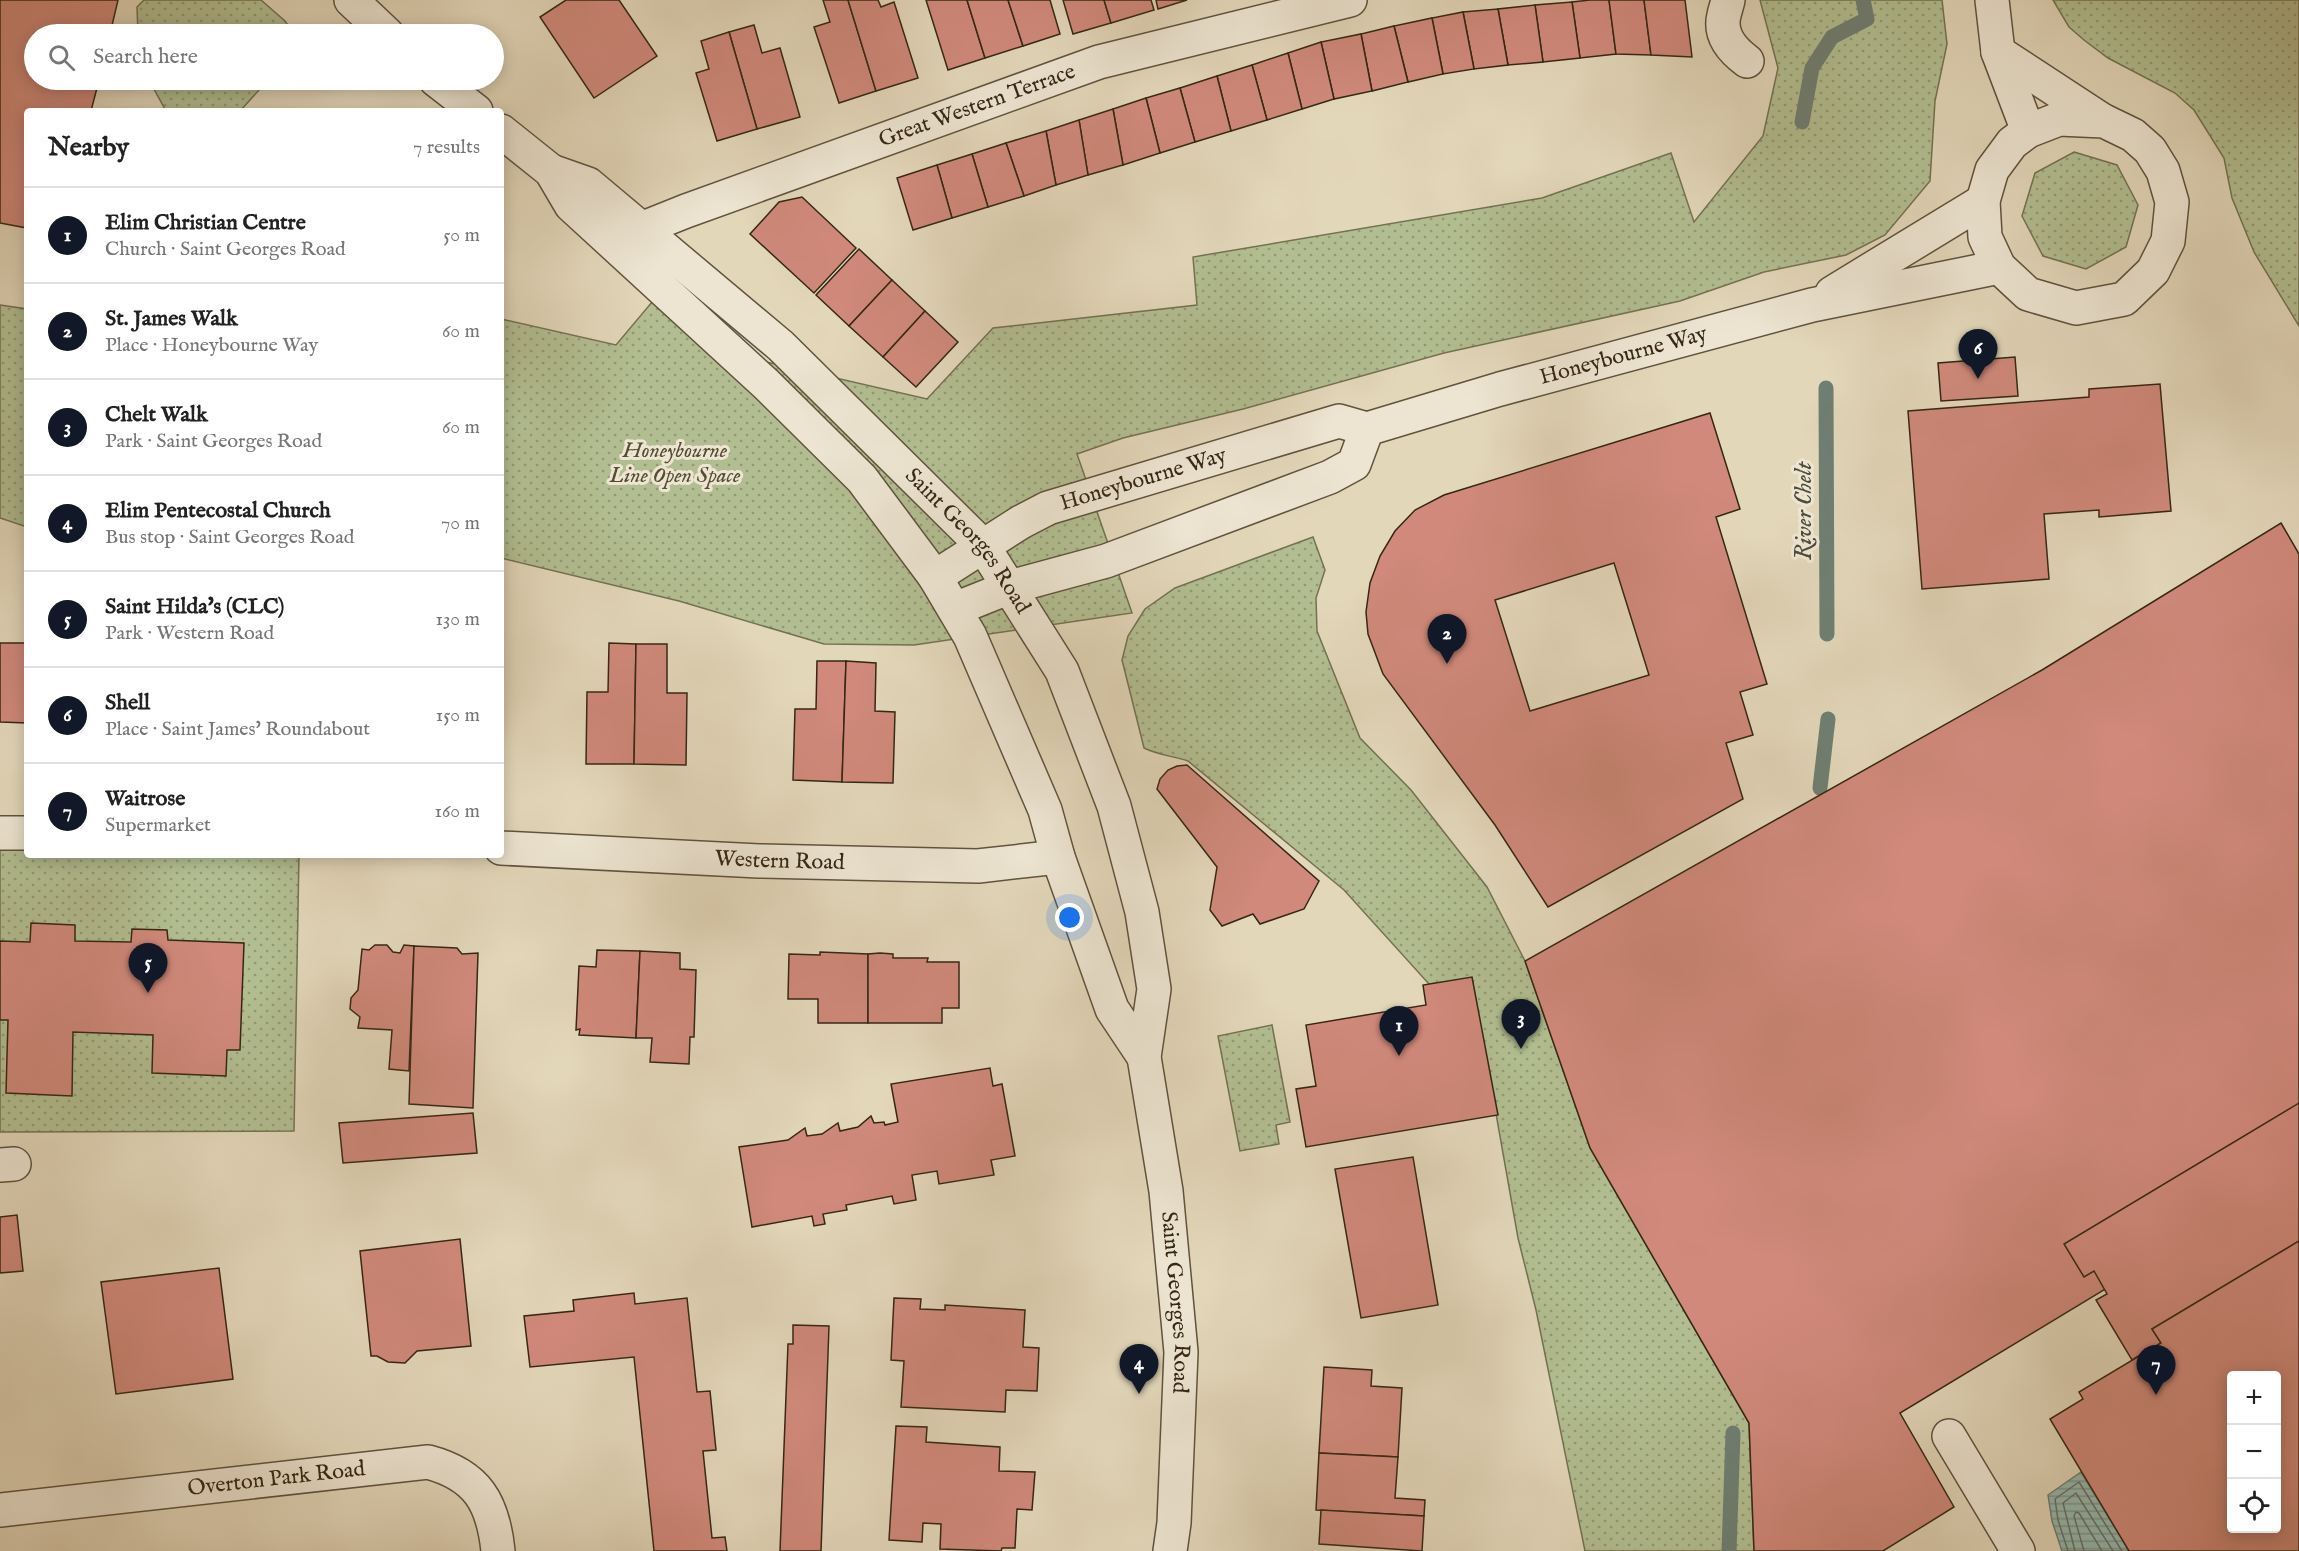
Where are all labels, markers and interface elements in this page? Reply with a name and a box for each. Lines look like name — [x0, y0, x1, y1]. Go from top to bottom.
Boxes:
search box — [24, 24, 504, 90]
icon: search — [45, 41, 78, 74]
text: Search here — [93, 43, 198, 71]
street label: Great Western Terrace — [875, 58, 1079, 154]
text: Nearby — [48, 131, 129, 164]
text: 7 results — [413, 135, 480, 160]
text: Elim Christian Centre — [105, 209, 306, 237]
text: 1 — [64, 223, 71, 248]
text: 50 m — [443, 223, 480, 248]
text: Church · Saint Georges Road — [105, 237, 346, 262]
text: St. James Walk — [105, 305, 238, 333]
text: 2 — [63, 319, 72, 344]
text: 60 m — [442, 319, 480, 344]
street label: Honeybourne Way — [1536, 320, 1710, 392]
pin: 6 — [1958, 330, 1998, 379]
text: Place · Honeybourne Way — [105, 333, 318, 358]
text: Chelt Walk — [105, 401, 208, 429]
text: 3 — [64, 415, 71, 440]
text: 60 m — [442, 415, 480, 440]
text: Park · Saint Georges Road — [105, 429, 322, 454]
park label: Honeybourne Line Open Space — [609, 437, 741, 490]
street label: Honeybourne Way — [1057, 441, 1230, 518]
water label: River Chelt — [1789, 461, 1820, 560]
street label: Saint Georges Road — [899, 462, 1037, 619]
text: Elim Pentecostal Church — [105, 497, 331, 525]
text: 4 — [63, 511, 72, 536]
text: 70 m — [441, 511, 480, 536]
text: Bus stop · Saint Georges Road — [105, 525, 354, 550]
text: Saint Hilda's (CLC) — [105, 593, 284, 621]
text: 5 — [64, 607, 71, 632]
text: 130 m — [435, 607, 480, 632]
pin: 2 — [1428, 614, 1466, 664]
text: Park · Western Road — [105, 621, 274, 646]
text: Shell — [105, 689, 150, 717]
text: 6 — [63, 703, 72, 728]
text: 150 m — [436, 703, 480, 728]
text: Place · Saint James' Roundabout — [105, 717, 370, 742]
text: Waitrose — [105, 785, 185, 813]
text: 7 — [63, 799, 72, 824]
text: 160 m — [434, 799, 480, 824]
text: Supermarket — [105, 813, 211, 838]
street label: Western Road — [714, 845, 845, 877]
your location — [1055, 903, 1084, 932]
pin: 5 — [128, 944, 168, 993]
pin: 3 — [1502, 1000, 1540, 1049]
pin: 1 — [1380, 1006, 1418, 1056]
street label: Saint Georges Road — [1154, 1210, 1195, 1394]
pin: 4 — [1120, 1344, 1158, 1394]
pin: 7 — [2136, 1346, 2176, 1395]
map controls — [2227, 1371, 2281, 1533]
button: + — [2227, 1371, 2281, 1425]
button: − — [2227, 1425, 2281, 1479]
street label: Overton Park Road — [186, 1455, 367, 1503]
button: locate — [2227, 1479, 2281, 1533]

